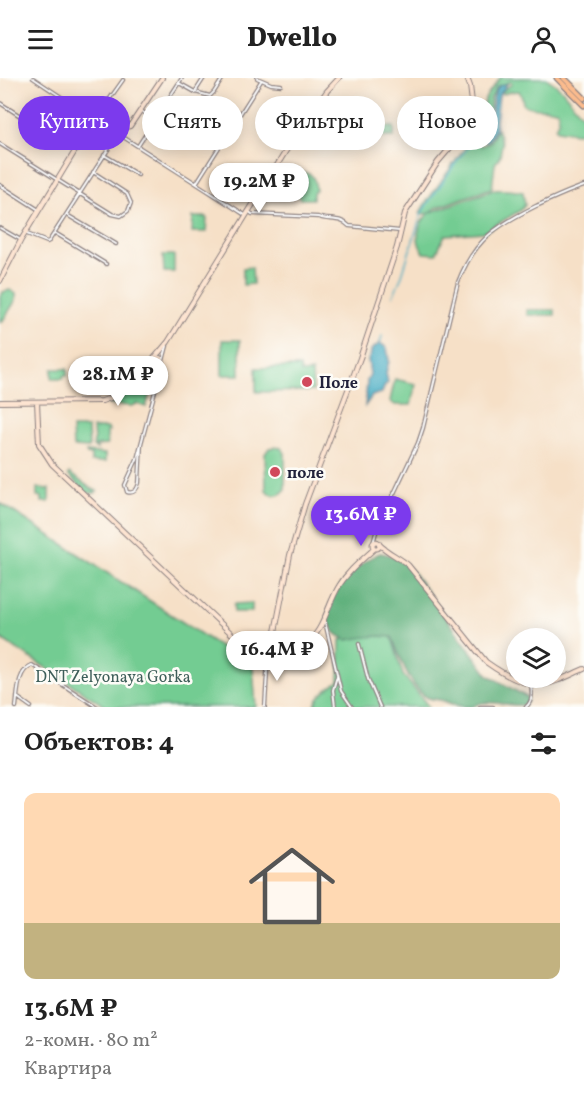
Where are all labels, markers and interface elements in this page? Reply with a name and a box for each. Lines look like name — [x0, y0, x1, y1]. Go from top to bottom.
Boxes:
text: Dwello — [247, 20, 337, 58]
icon: menu — [24, 23, 57, 56]
icon: person — [527, 23, 560, 56]
chip: Купить — [18, 96, 130, 150]
chip: Снять — [142, 96, 243, 150]
chip: Фильтры — [255, 96, 385, 150]
chip: Новое — [397, 96, 498, 150]
pin: 19.2M ₽ — [204, 163, 314, 214]
text: 19.2M ₽ — [223, 168, 295, 196]
pin: 28.1M ₽ — [63, 356, 173, 407]
text: 28.1M ₽ — [82, 361, 154, 389]
place label: Поле — [319, 373, 358, 395]
marker: Поле — [300, 375, 314, 389]
place label: поле — [287, 463, 324, 485]
marker: поле — [268, 465, 282, 479]
pin: 13.6M ₽ — [306, 496, 416, 547]
text: 13.6M ₽ — [325, 501, 397, 529]
map controls — [506, 628, 566, 688]
button: layers — [506, 628, 566, 688]
pin: 16.4M ₽ — [222, 631, 332, 682]
text: 16.4M ₽ — [240, 636, 314, 664]
park label: DNT Zelyonaya Gorka — [35, 667, 191, 689]
text: Объектов: 4 — [24, 725, 174, 761]
icon: filters — [527, 727, 560, 760]
icon: home — [238, 832, 346, 940]
text: 13.6M ₽ — [24, 991, 118, 1027]
text: 2-комн. · 80 m² — [24, 1027, 158, 1055]
text: Квартира — [24, 1055, 112, 1083]

